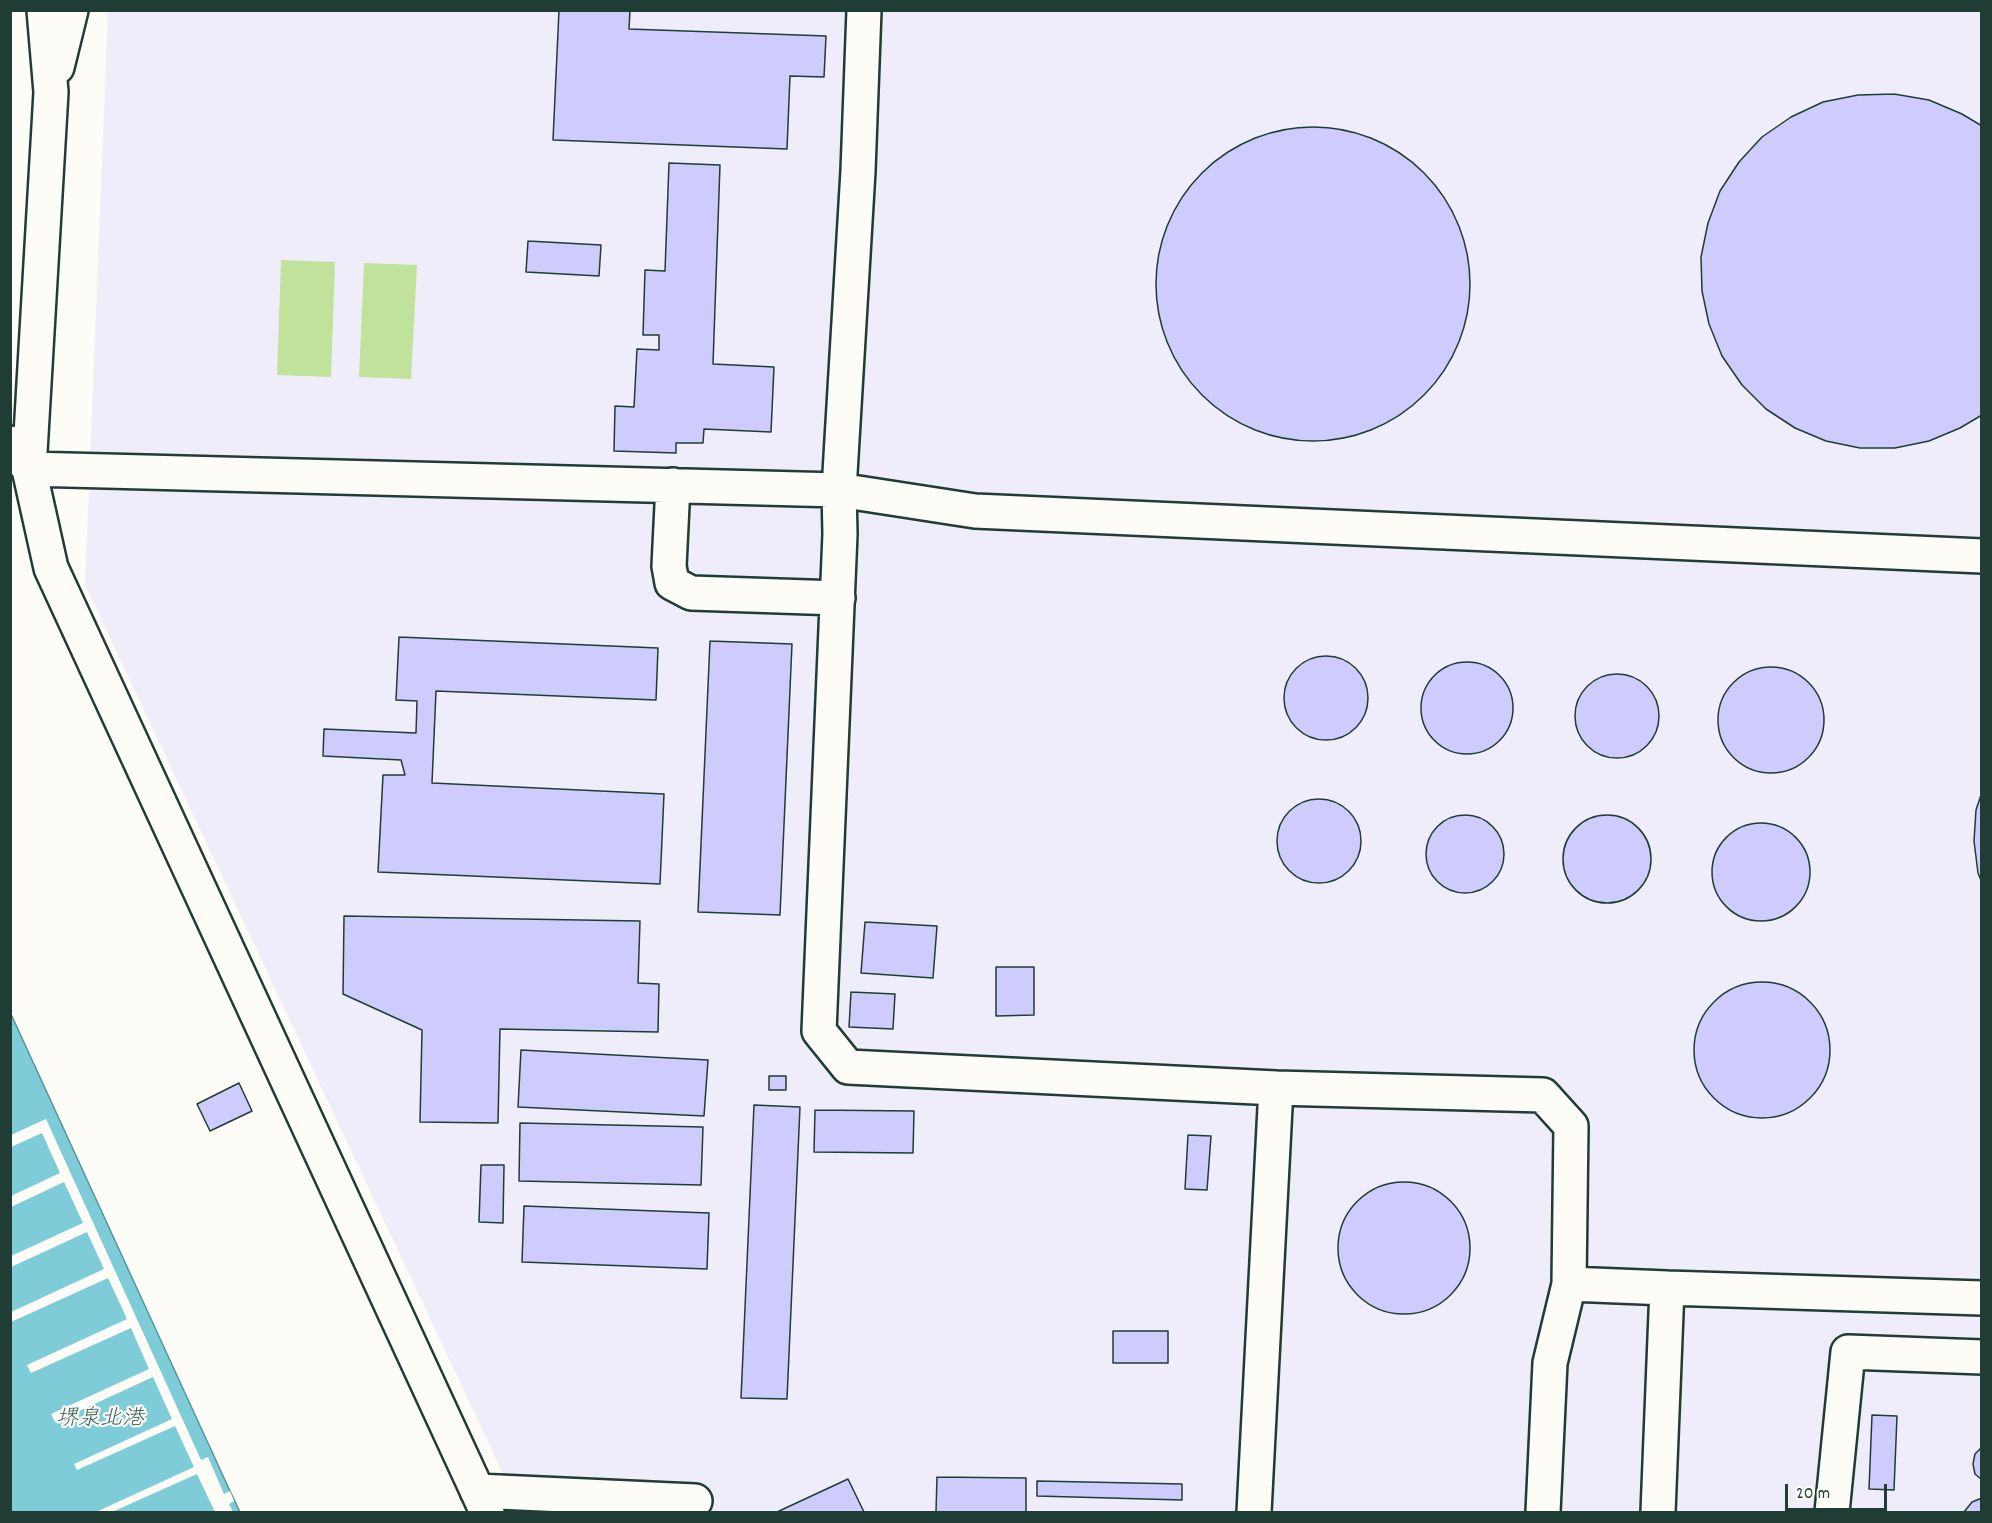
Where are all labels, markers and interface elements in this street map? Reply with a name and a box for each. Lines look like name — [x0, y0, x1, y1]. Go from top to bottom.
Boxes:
water label: 堺泉北港 — [56, 1408, 144, 1434]
scale bar — [1788, 1472, 1890, 1510]
text: 20 m — [1796, 1482, 1830, 1507]

